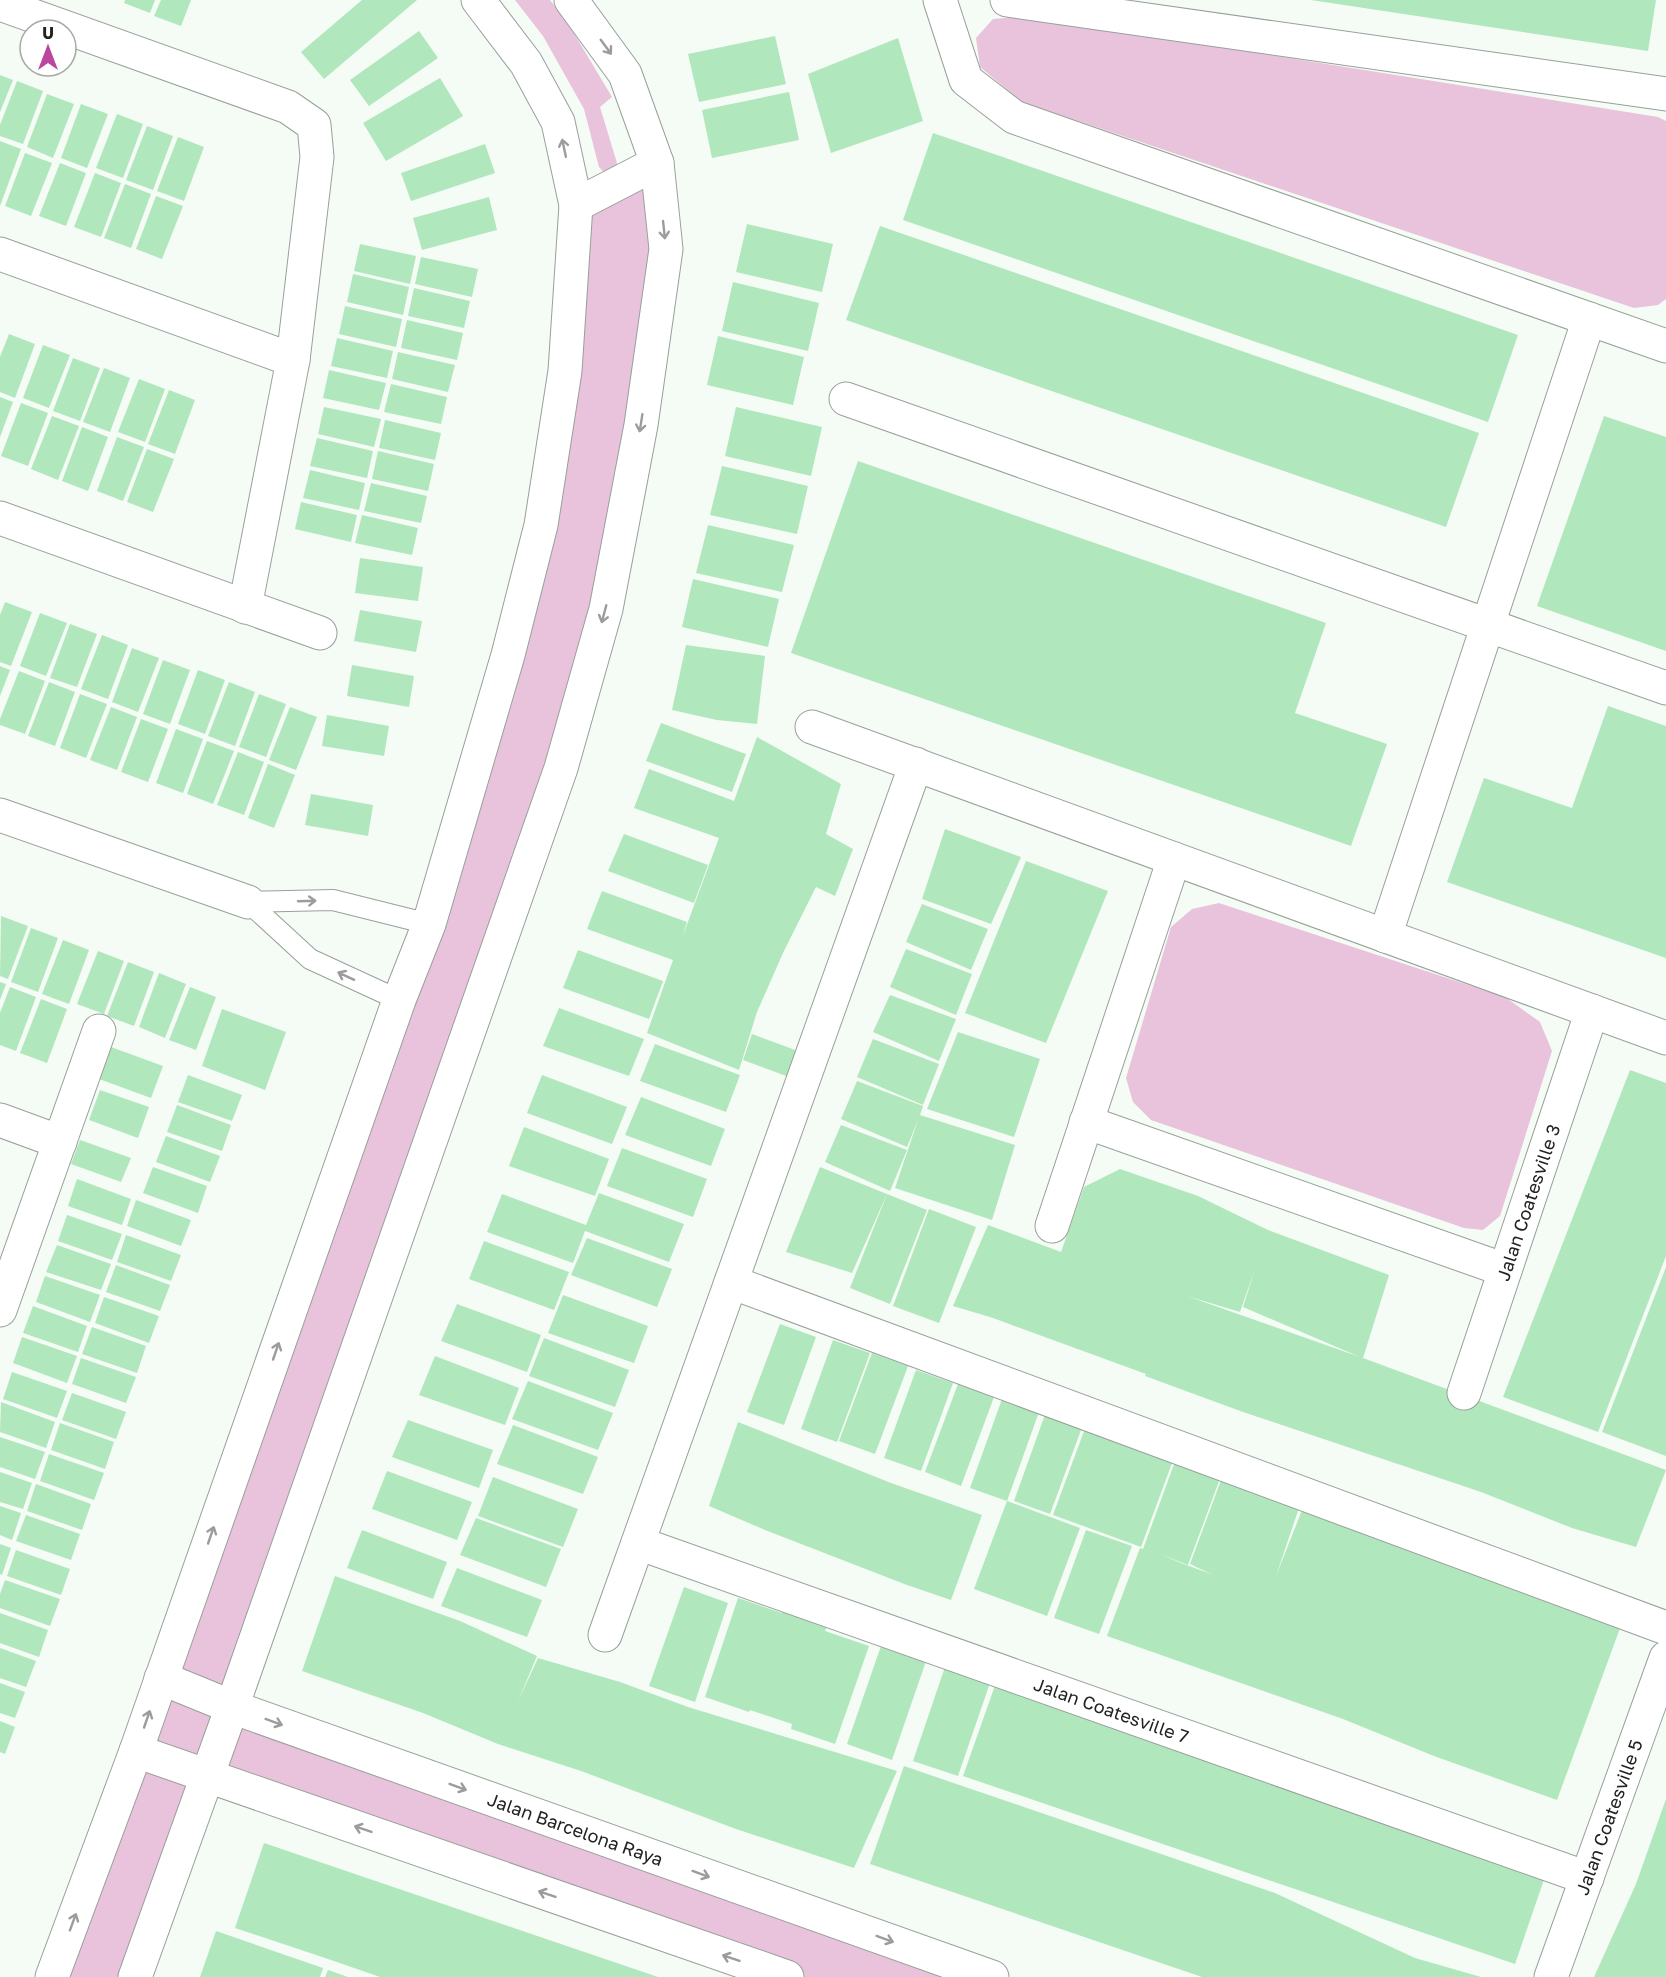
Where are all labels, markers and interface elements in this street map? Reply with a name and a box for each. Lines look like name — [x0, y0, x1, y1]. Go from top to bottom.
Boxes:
north arrow — [18, 18, 78, 78]
text: U — [42, 23, 54, 43]
one-way arrow — [600, 39, 612, 55]
one-way arrow — [558, 139, 569, 158]
one-way arrow — [659, 219, 670, 239]
one-way arrow — [635, 412, 646, 432]
one-way arrow — [598, 604, 610, 623]
one-way arrow — [296, 896, 316, 907]
one-way arrow — [338, 970, 356, 981]
street label: Jalan Coatesville 3 — [1491, 1121, 1564, 1284]
one-way arrow — [272, 1342, 283, 1361]
one-way arrow — [207, 1526, 218, 1545]
street label: Jalan Coatesville 7 — [1031, 1673, 1192, 1748]
one-way arrow — [142, 1710, 153, 1729]
one-way arrow — [264, 1718, 283, 1729]
street label: Jalan Coatesville 5 — [1571, 1736, 1647, 1898]
one-way arrow — [448, 1783, 467, 1794]
street label: Jalan Barcelona Raya — [485, 1788, 666, 1870]
one-way arrow — [354, 1823, 373, 1834]
one-way arrow — [691, 1869, 710, 1880]
one-way arrow — [538, 1887, 557, 1898]
one-way arrow — [68, 1913, 79, 1932]
one-way arrow — [875, 1934, 894, 1945]
one-way arrow — [722, 1951, 741, 1962]

